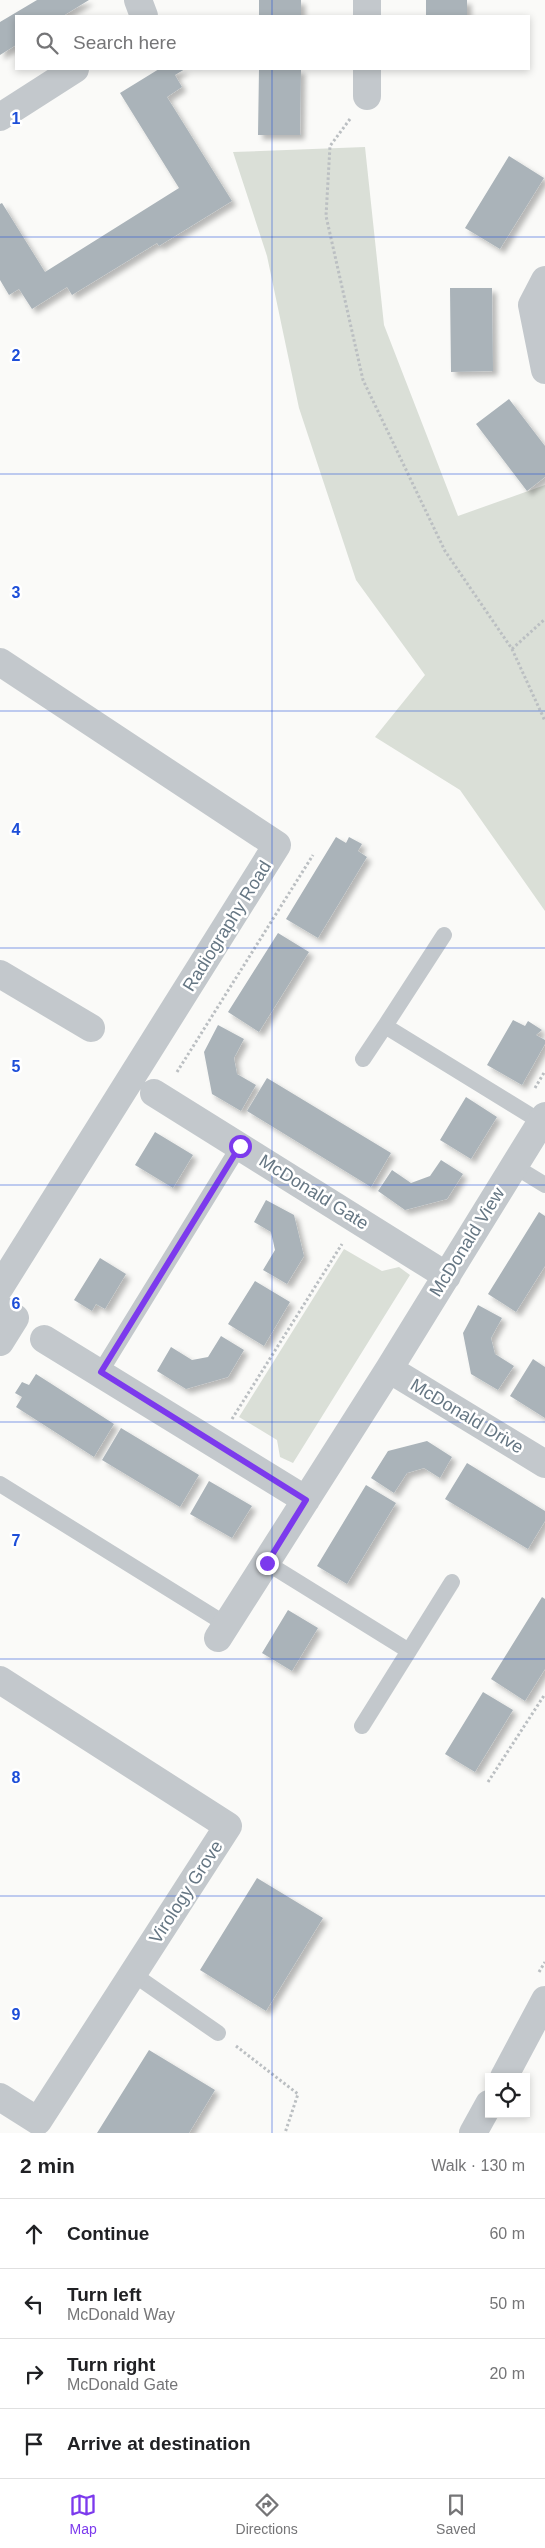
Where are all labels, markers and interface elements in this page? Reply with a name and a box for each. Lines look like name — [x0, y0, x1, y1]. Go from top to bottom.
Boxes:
search box — [15, 15, 530, 70]
icon: search — [33, 29, 61, 57]
text: Search here — [73, 32, 177, 53]
text: 1 — [12, 110, 21, 127]
text: 2 — [12, 347, 21, 364]
text: 3 — [12, 584, 21, 601]
text: 4 — [12, 821, 21, 838]
street label: Radiography Road — [179, 857, 275, 995]
text: 5 — [12, 1058, 21, 1075]
route start — [229, 1135, 252, 1158]
street label: McDonald Gate — [256, 1150, 372, 1234]
street label: McDonald View — [425, 1183, 509, 1300]
text: 6 — [12, 1295, 21, 1312]
street label: McDonald Drive — [407, 1374, 527, 1458]
text: 7 — [12, 1532, 21, 1549]
route end — [256, 1552, 279, 1575]
text: 8 — [12, 1769, 21, 1786]
street label: Virology Grove — [145, 1837, 227, 1947]
text: 9 — [12, 2006, 21, 2023]
map controls — [485, 2073, 530, 2118]
button: locate — [485, 2073, 530, 2118]
text: 2 min — [20, 2154, 75, 2177]
text: Walk · 130 m — [431, 2157, 525, 2174]
icon: ahead — [20, 2220, 48, 2248]
text: Continue — [67, 2223, 149, 2244]
text: 60 m — [489, 2225, 525, 2242]
text: Turn left — [67, 2284, 142, 2305]
icon: left — [20, 2290, 48, 2318]
text: 50 m — [489, 2295, 525, 2312]
text: McDonald Way — [67, 2306, 175, 2323]
text: Turn right — [67, 2354, 155, 2375]
icon: right — [20, 2360, 48, 2388]
text: 20 m — [489, 2365, 525, 2382]
text: McDonald Gate — [67, 2376, 178, 2393]
icon: arrive — [20, 2430, 48, 2458]
text: Arrive at destination — [67, 2433, 251, 2454]
tab: Map — [69, 2491, 97, 2537]
tab: Directions — [236, 2491, 298, 2537]
tab: Saved — [436, 2491, 476, 2537]

